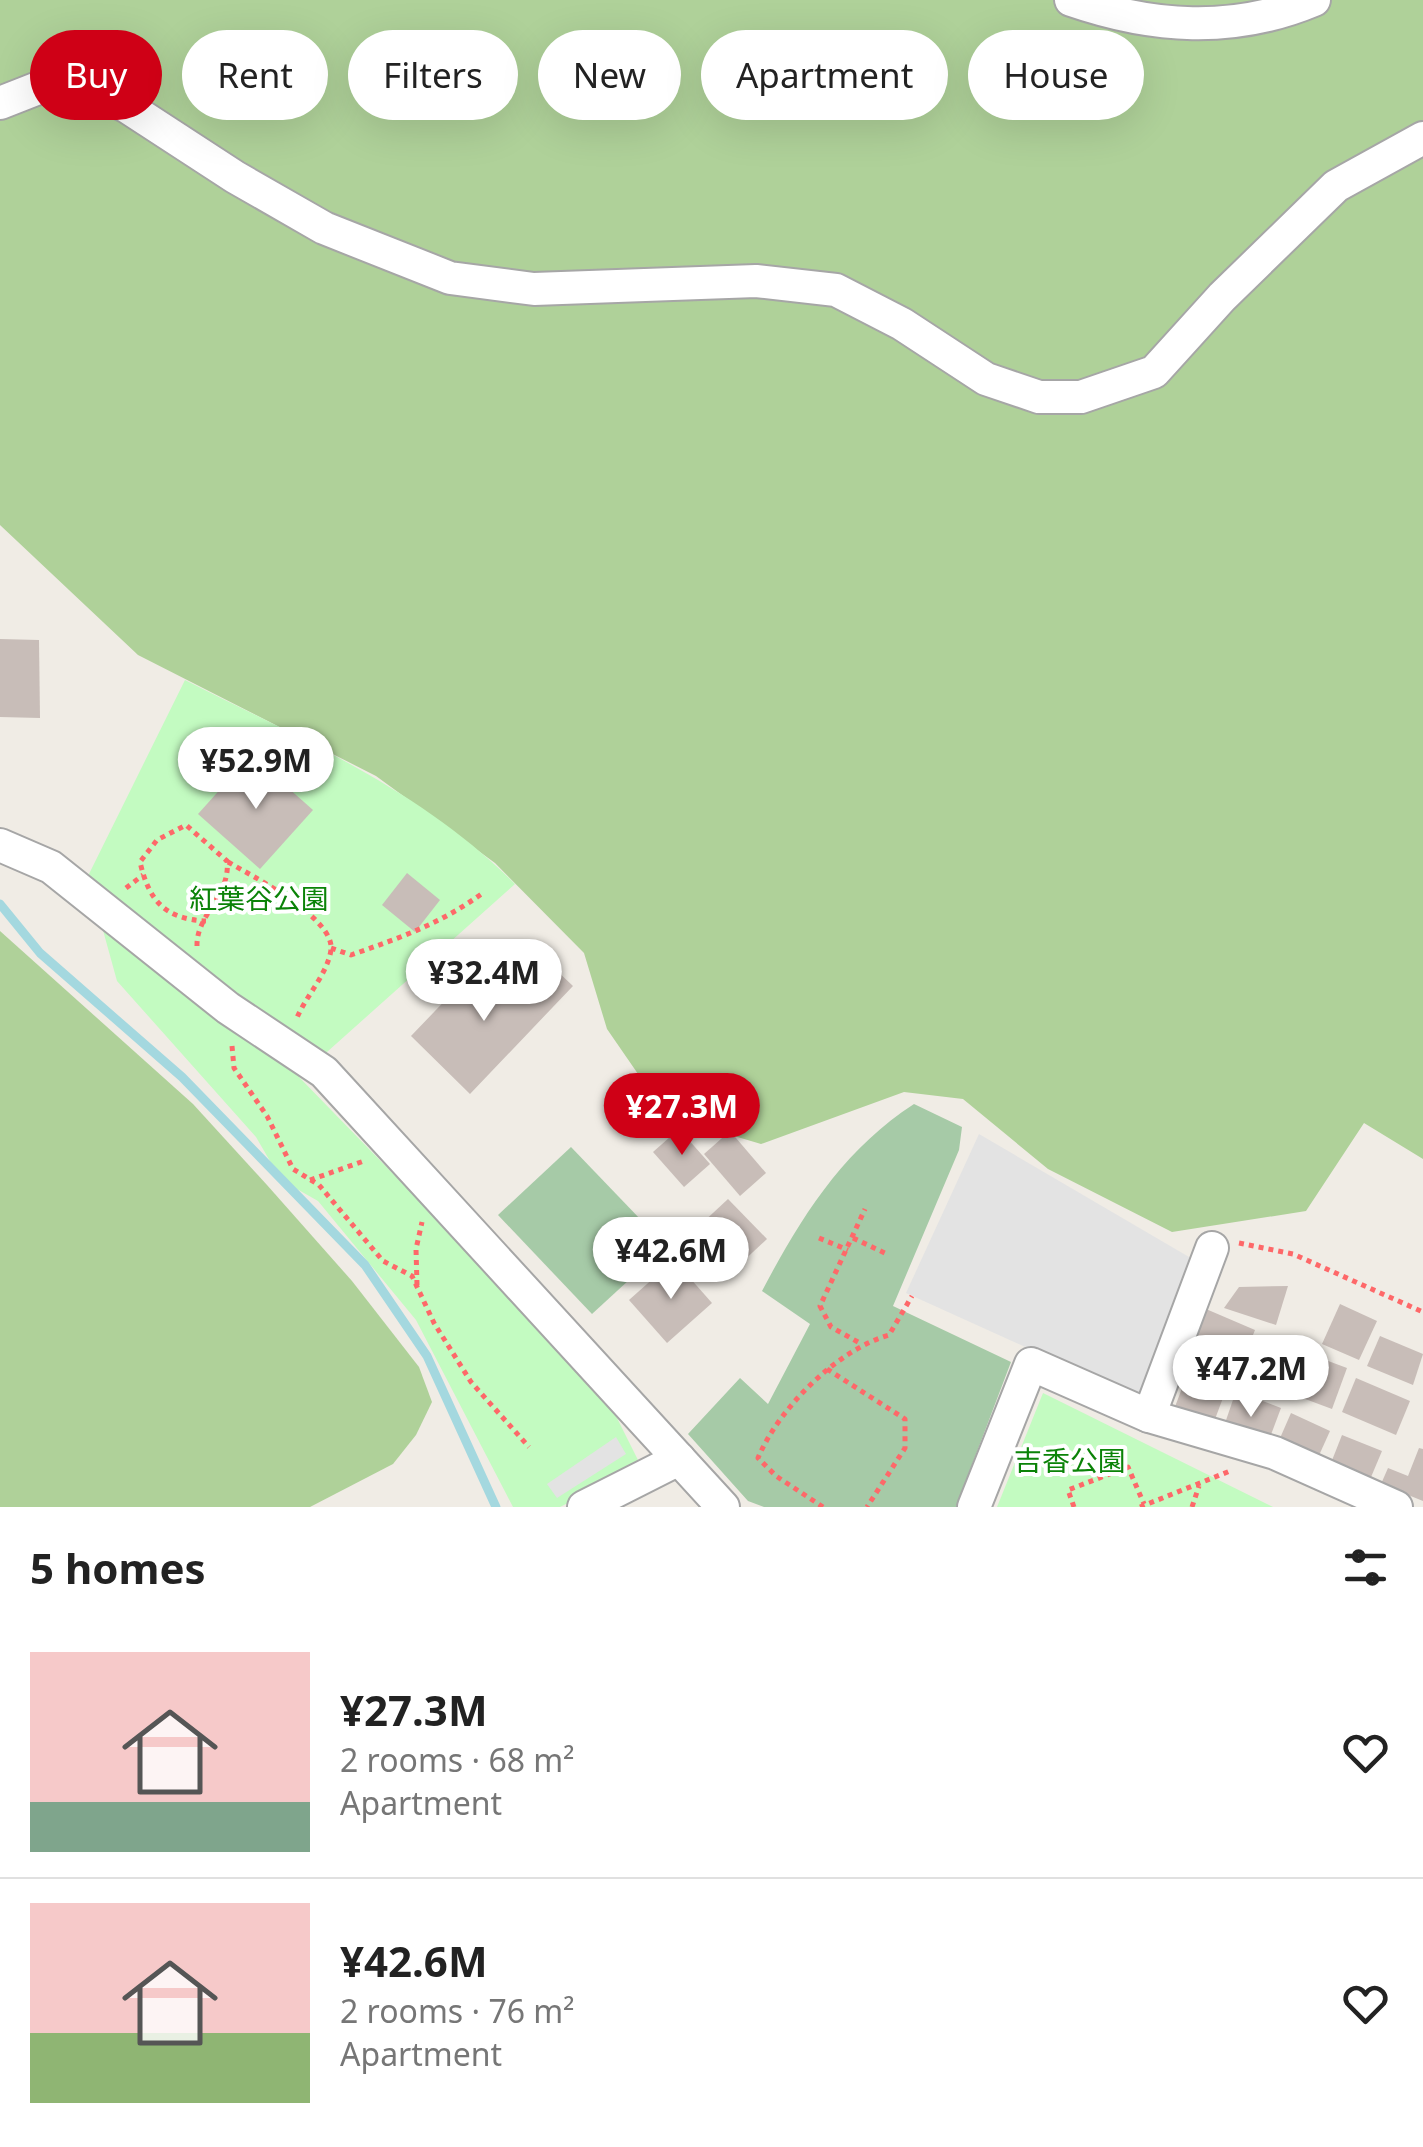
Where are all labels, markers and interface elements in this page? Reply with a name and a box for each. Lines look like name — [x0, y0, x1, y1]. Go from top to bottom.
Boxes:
chip: Buy — [30, 30, 162, 120]
chip: Rent — [182, 30, 328, 120]
chip: Filters — [348, 30, 518, 120]
chip: New — [538, 30, 681, 120]
chip: Apartment — [701, 30, 948, 120]
chip: House — [968, 30, 1144, 120]
pin: ¥52.9M — [175, 727, 337, 812]
text: ¥52.9M — [200, 738, 312, 781]
park label: 紅葉谷公園 — [189, 879, 329, 917]
pin: ¥32.4M — [403, 939, 565, 1024]
text: ¥32.4M — [428, 950, 540, 993]
pin: ¥27.3M — [601, 1073, 763, 1158]
text: ¥27.3M — [626, 1084, 738, 1127]
pin: ¥42.6M — [590, 1217, 752, 1302]
text: ¥42.6M — [615, 1228, 727, 1271]
pin: ¥47.2M — [1170, 1335, 1332, 1420]
text: ¥47.2M — [1195, 1346, 1307, 1389]
park label: 吉香公園 — [1014, 1441, 1126, 1479]
text: 5 homes — [30, 1539, 206, 1596]
icon: filters — [1338, 1540, 1393, 1595]
text: ¥27.3M — [340, 1681, 488, 1738]
icon: home — [110, 1692, 230, 1812]
icon: heart — [1338, 1725, 1393, 1780]
text: 2 rooms · 68 m² — [340, 1738, 574, 1781]
text: Apartment — [340, 1781, 502, 1824]
text: ¥42.6M — [340, 1932, 488, 1989]
icon: home — [110, 1943, 230, 2063]
icon: heart — [1338, 1976, 1393, 2031]
text: 2 rooms · 76 m² — [340, 1989, 574, 2032]
text: Apartment — [340, 2032, 502, 2075]

